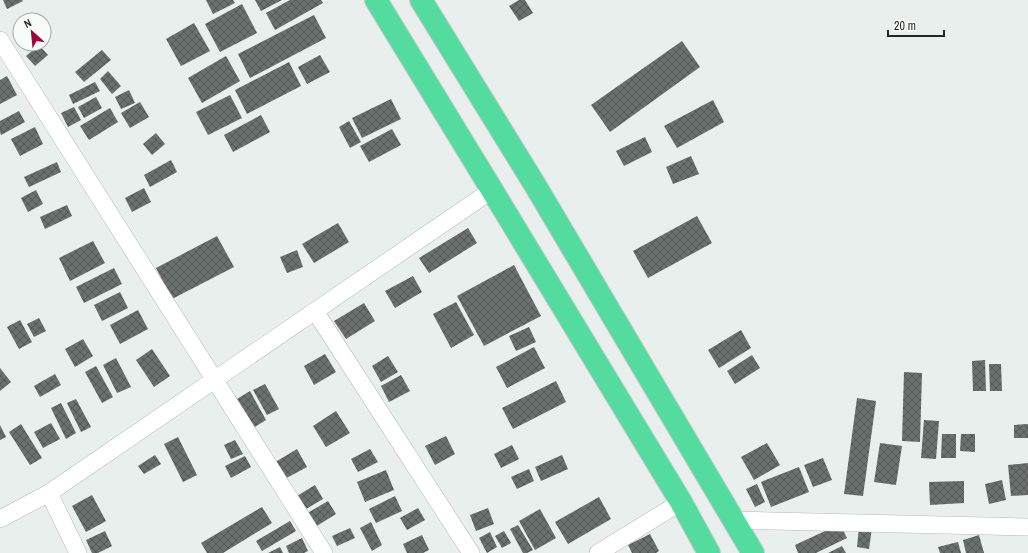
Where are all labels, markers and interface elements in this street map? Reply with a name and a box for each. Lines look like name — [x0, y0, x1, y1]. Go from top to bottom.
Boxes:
north arrow — [12, 12, 52, 52]
scale bar — [888, 12, 944, 38]
text: N — [21, 15, 34, 31]
text: 20 m — [894, 18, 916, 34]

